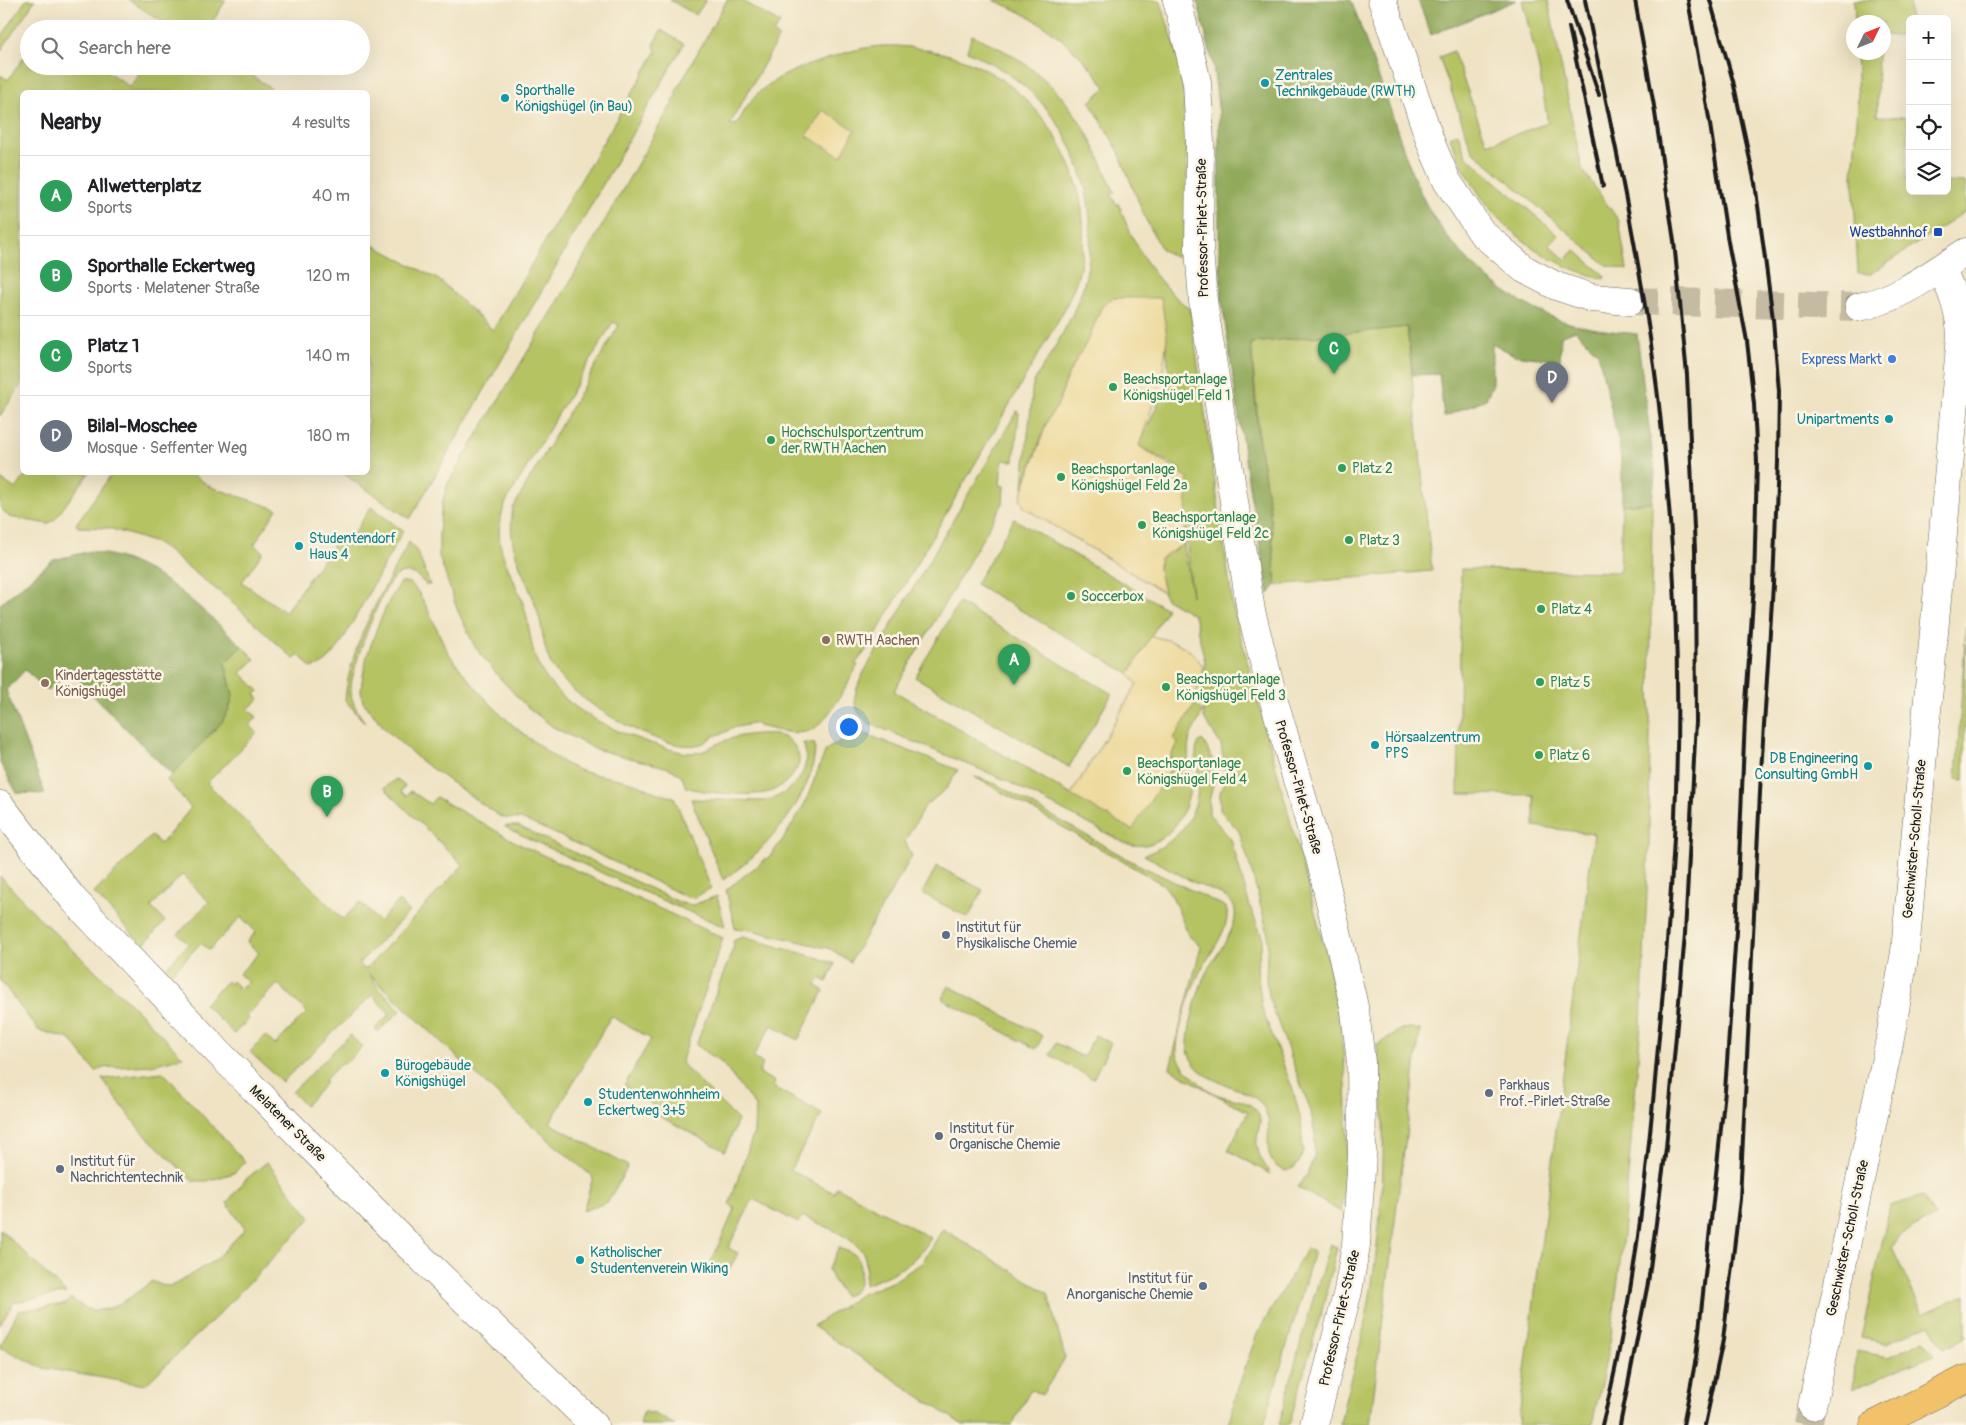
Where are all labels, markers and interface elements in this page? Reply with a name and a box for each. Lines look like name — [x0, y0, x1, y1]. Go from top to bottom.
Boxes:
north arrow — [1846, 15, 1891, 60]
map controls — [1906, 15, 1951, 195]
button: + — [1906, 15, 1951, 60]
search box — [20, 20, 370, 75]
icon: search — [38, 34, 66, 62]
text: Search here — [78, 36, 171, 60]
button: − — [1906, 60, 1951, 105]
place label: Zentrales Technikgebäude (RWTH) — [1275, 67, 1416, 100]
marker: Zentrales Technikgebäude (RWTH) — [1259, 77, 1271, 89]
place label: Sporthalle Königshügel (in Bau) — [515, 82, 633, 115]
marker: Sporthalle Königshügel (in Bau) — [499, 92, 511, 104]
button: locate — [1906, 105, 1951, 150]
text: Nearby — [40, 109, 101, 136]
text: 4 results — [292, 113, 350, 133]
button: layers — [1906, 150, 1951, 195]
street label: Professor-Pirlet-Straße — [1193, 158, 1212, 298]
text: Allwetterplatz — [87, 174, 201, 198]
text: A — [51, 186, 61, 206]
text: 40 m — [312, 186, 350, 206]
text: Sports — [87, 198, 132, 218]
place label: Westbahnhof — [1850, 224, 1928, 241]
marker: Westbahnhof — [1932, 226, 1944, 238]
text: Sporthalle Eckertweg — [87, 254, 255, 278]
text: B — [51, 266, 61, 286]
text: 120 m — [306, 266, 350, 286]
text: Sports · Melatener Straße — [87, 278, 260, 298]
pin: C — [1318, 333, 1350, 374]
text: Platz 1 — [87, 334, 139, 358]
text: C — [51, 346, 61, 366]
text: 140 m — [306, 346, 350, 366]
place label: Express Markt — [1802, 351, 1882, 368]
marker: Express Markt — [1886, 353, 1898, 365]
text: Sports — [87, 358, 132, 378]
pin: D — [1536, 362, 1568, 403]
place label: Beachsportanlage Königshügel Feld 1 — [1123, 371, 1231, 404]
marker: Beachsportanlage Königshügel Feld 1 — [1107, 381, 1119, 393]
place label: Unipartments — [1797, 411, 1880, 428]
marker: Unipartments — [1883, 413, 1895, 425]
text: Bilal-Moschee — [87, 414, 197, 438]
place label: Hochschulsportzentrum der RWTH Aachen — [781, 424, 924, 457]
text: D — [51, 426, 61, 446]
text: 180 m — [307, 426, 350, 446]
marker: Hochschulsportzentrum der RWTH Aachen — [765, 434, 777, 446]
text: Mosque · Seffenter Weg — [87, 438, 247, 458]
place label: Platz 2 — [1352, 460, 1393, 477]
place label: Beachsportanlage Königshügel Feld 2a — [1071, 461, 1187, 494]
marker: Platz 2 — [1336, 462, 1348, 474]
marker: Beachsportanlage Königshügel Feld 2a — [1055, 471, 1067, 483]
place label: Beachsportanlage Königshügel Feld 2c — [1152, 509, 1269, 542]
marker: Beachsportanlage Königshügel Feld 2c — [1136, 519, 1148, 531]
place label: Studentendorf Haus 4 — [309, 530, 397, 563]
place label: Platz 3 — [1359, 532, 1400, 549]
marker: Platz 3 — [1343, 534, 1355, 546]
marker: Studentendorf Haus 4 — [293, 540, 305, 552]
place label: Soccerbox — [1081, 588, 1144, 605]
marker: Soccerbox — [1065, 590, 1077, 602]
place label: Platz 4 — [1551, 601, 1592, 618]
marker: Platz 4 — [1535, 603, 1547, 615]
place label: RWTH Aachen — [836, 632, 920, 649]
marker: RWTH Aachen — [820, 634, 832, 646]
pin: A — [998, 644, 1030, 685]
place label: Kindertagesstätte Königshügel — [55, 667, 162, 700]
place label: Beachsportanlage Königshügel Feld 3 — [1176, 671, 1286, 704]
place label: Platz 5 — [1550, 674, 1591, 691]
marker: Platz 5 — [1534, 676, 1546, 688]
marker: Kindertagesstätte Königshügel — [39, 677, 51, 689]
marker: Beachsportanlage Königshügel Feld 3 — [1160, 681, 1172, 693]
your location — [836, 714, 862, 740]
street label: Professor-Pirlet-Straße — [1271, 718, 1326, 856]
place label: Hörsaalzentrum PPS — [1385, 729, 1481, 762]
marker: Hörsaalzentrum PPS — [1369, 739, 1381, 751]
place label: Platz 6 — [1549, 747, 1590, 764]
marker: Platz 6 — [1533, 749, 1545, 761]
place label: DB Engineering Consulting GmbH — [1755, 750, 1858, 783]
place label: Beachsportanlage Königshügel Feld 4 — [1137, 755, 1247, 788]
street label: Geschwister-Scholl-Straße — [1899, 759, 1930, 919]
marker: DB Engineering Consulting GmbH — [1862, 760, 1874, 772]
marker: Beachsportanlage Königshügel Feld 4 — [1121, 765, 1133, 777]
pin: B — [311, 776, 343, 817]
place label: Institut für Physikalische Chemie — [956, 919, 1077, 952]
marker: Institut für Physikalische Chemie — [940, 929, 952, 941]
place label: Bürogebäude Königshügel — [395, 1057, 471, 1090]
marker: Bürogebäude Königshügel — [379, 1067, 391, 1079]
place label: Parkhaus Prof.-Pirlet-Straße — [1499, 1077, 1610, 1110]
street label: Melatener Straße — [246, 1082, 330, 1165]
place label: Studentenwohnheim Eckertweg 3+5 — [598, 1086, 720, 1119]
marker: Parkhaus Prof.-Pirlet-Straße — [1483, 1087, 1495, 1099]
marker: Studentenwohnheim Eckertweg 3+5 — [582, 1096, 594, 1108]
place label: Institut für Organische Chemie — [949, 1120, 1060, 1153]
marker: Institut für Organische Chemie — [933, 1130, 945, 1142]
place label: Institut für Nachrichtentechnik — [70, 1153, 184, 1186]
street label: Geschwister-Scholl-Straße — [1823, 1158, 1872, 1318]
marker: Institut für Nachrichtentechnik — [54, 1163, 66, 1175]
place label: Katholischer Studentenverein Wiking — [590, 1244, 728, 1277]
street label: Professor-Pirlet-Straße — [1316, 1248, 1363, 1388]
marker: Katholischer Studentenverein Wiking — [574, 1254, 586, 1266]
place label: Institut für Anorganische Chemie — [1066, 1270, 1193, 1303]
marker: Institut für Anorganische Chemie — [1197, 1280, 1209, 1292]

